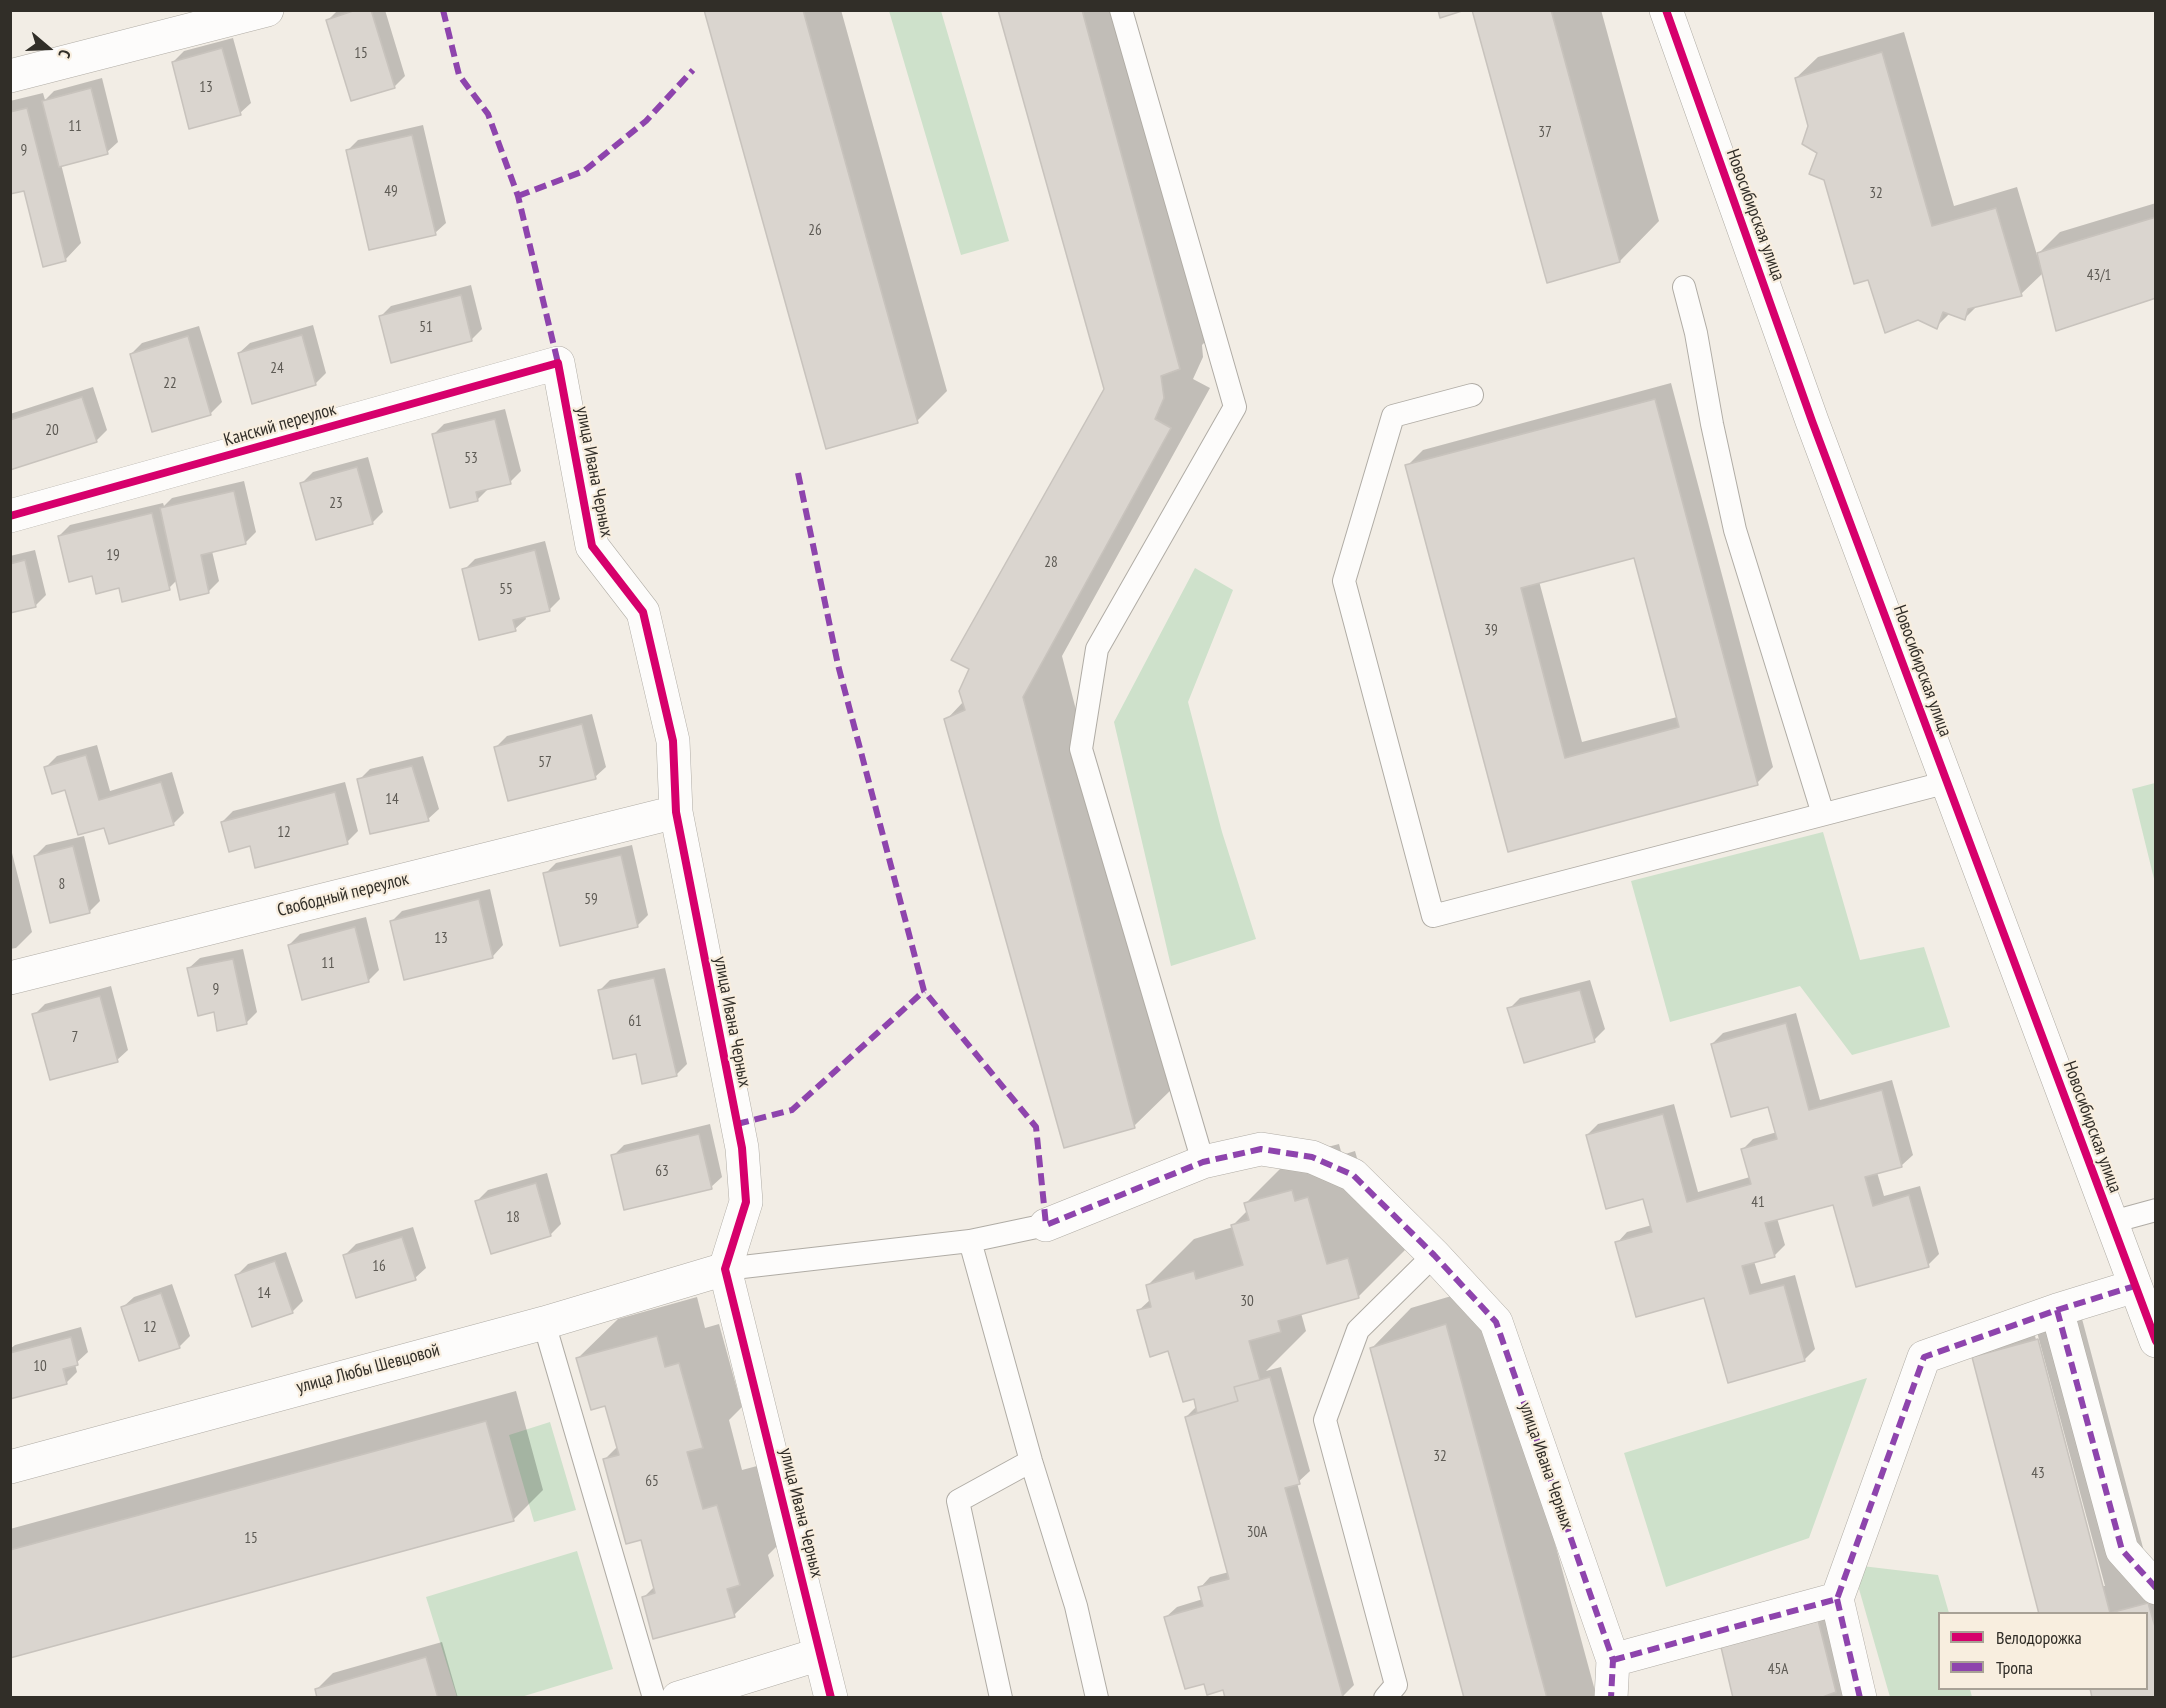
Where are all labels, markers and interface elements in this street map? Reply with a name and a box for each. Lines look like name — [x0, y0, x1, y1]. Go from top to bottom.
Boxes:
north arrow — [18, 18, 78, 78]
house number: 15 — [354, 45, 368, 63]
text: С — [54, 47, 76, 61]
house number: 13 — [199, 79, 213, 97]
house number: 11 — [68, 118, 82, 136]
house number: 37 — [1538, 124, 1552, 142]
house number: 9 — [21, 142, 27, 160]
street label: Новосибирская улица — [1721, 146, 1789, 284]
house number: 49 — [384, 183, 398, 201]
house number: 32 — [1869, 185, 1883, 203]
house number: 26 — [808, 222, 822, 240]
house number: 43/1 — [2087, 267, 2111, 285]
house number: 51 — [419, 319, 433, 337]
house number: 24 — [270, 360, 284, 378]
house number: 22 — [163, 375, 177, 393]
street label: Канский переулок — [221, 399, 339, 451]
street label: улица Ивана Черных — [571, 405, 617, 539]
house number: 20 — [45, 422, 59, 440]
house number: 53 — [464, 450, 478, 468]
house number: 23 — [329, 495, 343, 513]
house number: 19 — [106, 547, 120, 565]
house number: 28 — [1044, 554, 1058, 572]
house number: 55 — [499, 581, 513, 599]
street label: Новосибирская улица — [1888, 602, 1956, 740]
house number: 39 — [1484, 622, 1498, 640]
house number: 57 — [538, 754, 552, 772]
house number: 14 — [385, 791, 399, 809]
house number: 12 — [277, 824, 291, 842]
street label: Свободный переулок — [275, 868, 411, 922]
house number: 8 — [59, 876, 65, 894]
house number: 59 — [584, 891, 598, 909]
house number: 13 — [434, 930, 448, 948]
house number: 11 — [321, 955, 335, 973]
street label: улица Ивана Черных — [709, 955, 755, 1089]
house number: 9 — [213, 981, 219, 999]
house number: 61 — [628, 1013, 642, 1031]
house number: 7 — [72, 1029, 78, 1047]
street label: Новосибирская улица — [2058, 1058, 2126, 1196]
house number: 63 — [655, 1163, 669, 1181]
house number: 41 — [1751, 1194, 1765, 1212]
house number: 18 — [506, 1209, 520, 1227]
house number: 16 — [372, 1258, 386, 1276]
house number: 14 — [257, 1285, 271, 1303]
house number: 30 — [1240, 1293, 1254, 1311]
house number: 12 — [143, 1319, 157, 1337]
street label: улица Любы Шевцовой — [294, 1339, 442, 1399]
house number: 10 — [33, 1358, 47, 1376]
street label: улица Ивана Черных — [1514, 1400, 1578, 1532]
street label: улица Ивана Черных — [774, 1446, 828, 1580]
house number: 32 — [1433, 1448, 1447, 1466]
house number: 43 — [2031, 1465, 2045, 1483]
house number: 65 — [645, 1473, 659, 1491]
house number: 30А — [1247, 1524, 1267, 1542]
house number: 15 — [244, 1530, 258, 1548]
legend — [1938, 1612, 2148, 1690]
text: Велодорожка — [1996, 1626, 2082, 1649]
text: Тропа — [1996, 1656, 2033, 1679]
house number: 45А — [1768, 1661, 1788, 1679]

